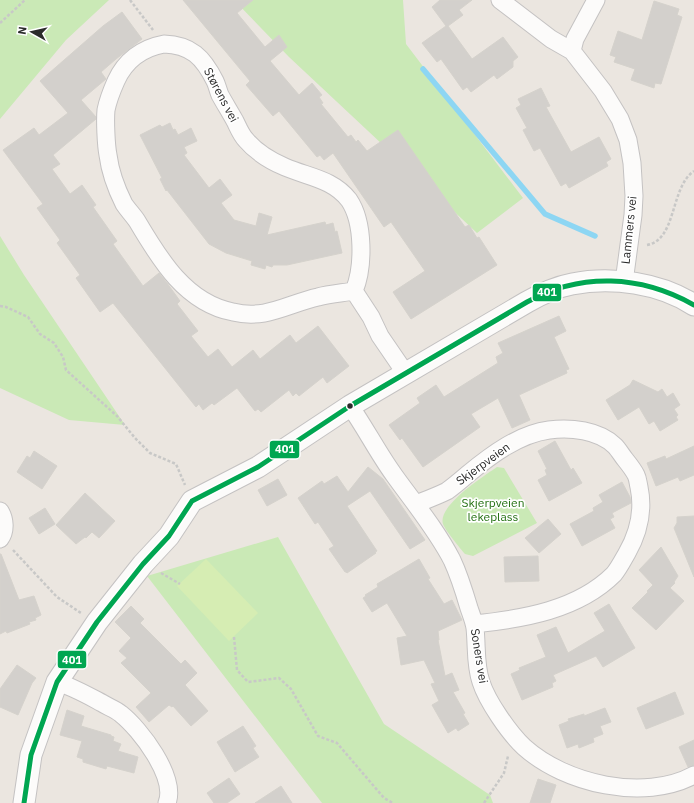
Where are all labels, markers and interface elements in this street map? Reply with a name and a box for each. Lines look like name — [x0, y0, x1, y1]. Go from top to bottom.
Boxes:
north arrow — [12, 12, 52, 52]
text: N — [15, 26, 30, 36]
street label: Størens vei — [201, 65, 242, 125]
street label: Lammers vei — [617, 195, 640, 265]
line badge: 401 — [532, 283, 562, 302]
text: 401 — [537, 285, 557, 299]
unlabelled marker — [345, 401, 355, 411]
street label: Skjerpveien — [453, 439, 513, 488]
line badge: 401 — [269, 440, 300, 459]
text: 401 — [275, 442, 295, 456]
park label: Skjerpveien lekeplass — [462, 495, 524, 524]
street label: Soners vei — [468, 627, 491, 685]
line badge: 401 — [57, 650, 87, 669]
text: 401 — [62, 653, 82, 667]

